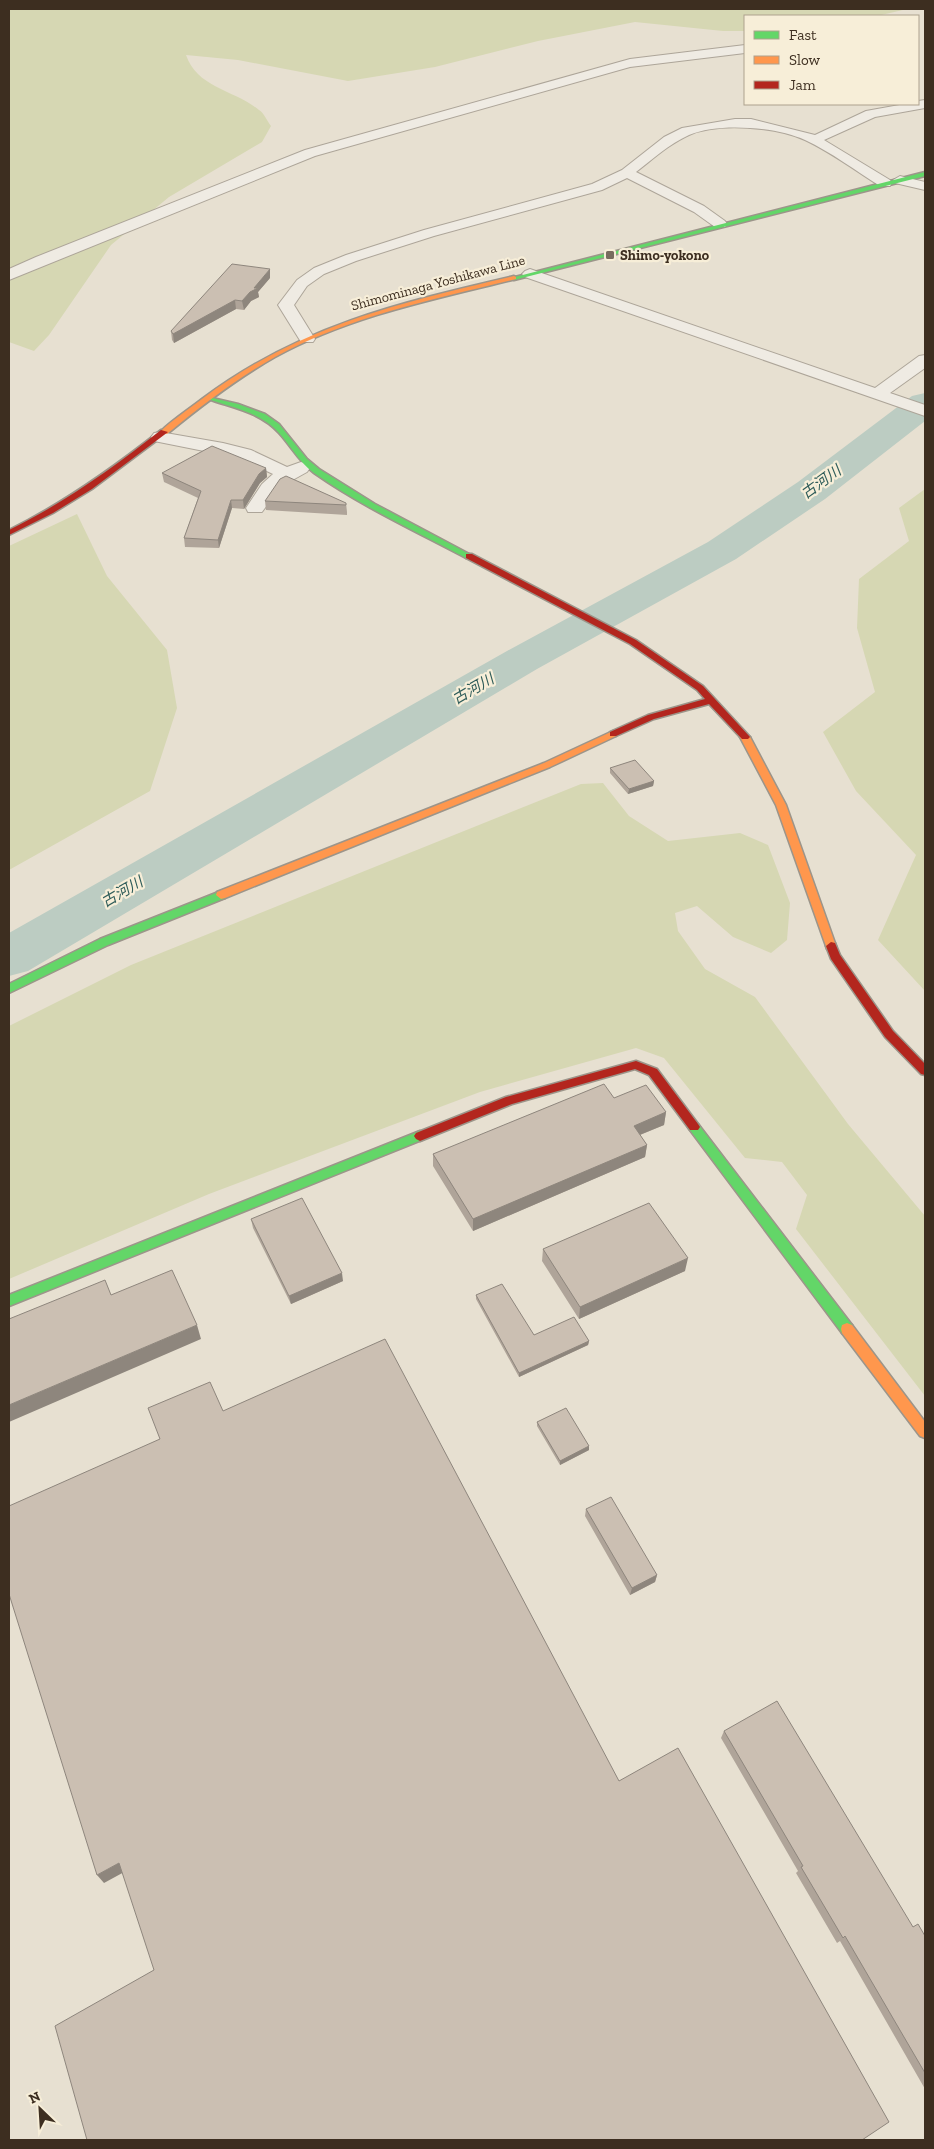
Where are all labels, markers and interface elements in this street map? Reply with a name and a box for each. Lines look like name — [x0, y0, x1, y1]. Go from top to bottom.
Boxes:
legend — [744, 15, 919, 105]
text: Fast — [789, 26, 817, 44]
text: Slow — [789, 51, 821, 69]
text: Jam — [789, 76, 816, 94]
place label: Shimo-yokono — [620, 247, 710, 264]
marker: Shimo-yokono — [604, 249, 616, 261]
street label: Shimominaga Yoshikawa Line — [349, 251, 527, 314]
water label: 古河川 — [798, 460, 846, 503]
water label: 古河川 — [449, 669, 499, 708]
water label: 古河川 — [98, 872, 148, 911]
north arrow — [15, 2084, 65, 2134]
text: N — [26, 2088, 43, 2108]

